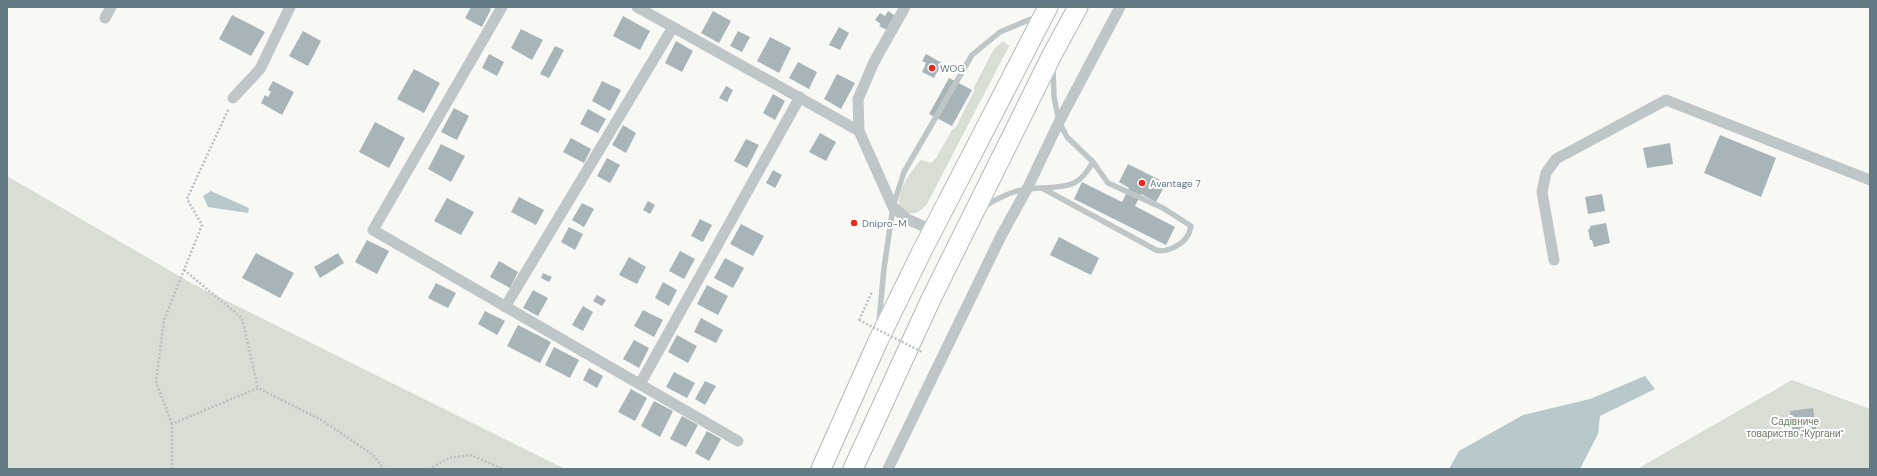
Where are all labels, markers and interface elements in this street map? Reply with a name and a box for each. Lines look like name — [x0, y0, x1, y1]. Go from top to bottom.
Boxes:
place label: WOG — [940, 62, 965, 75]
marker: WOG — [927, 63, 937, 73]
place label: Avantage 7 — [1150, 177, 1201, 190]
marker: Avantage 7 — [1137, 178, 1147, 188]
place label: Dnipro-M — [862, 217, 907, 230]
marker: Dnipro-M — [849, 218, 859, 228]
park label: Садівниче товариство "Кургани" — [1746, 415, 1844, 440]

